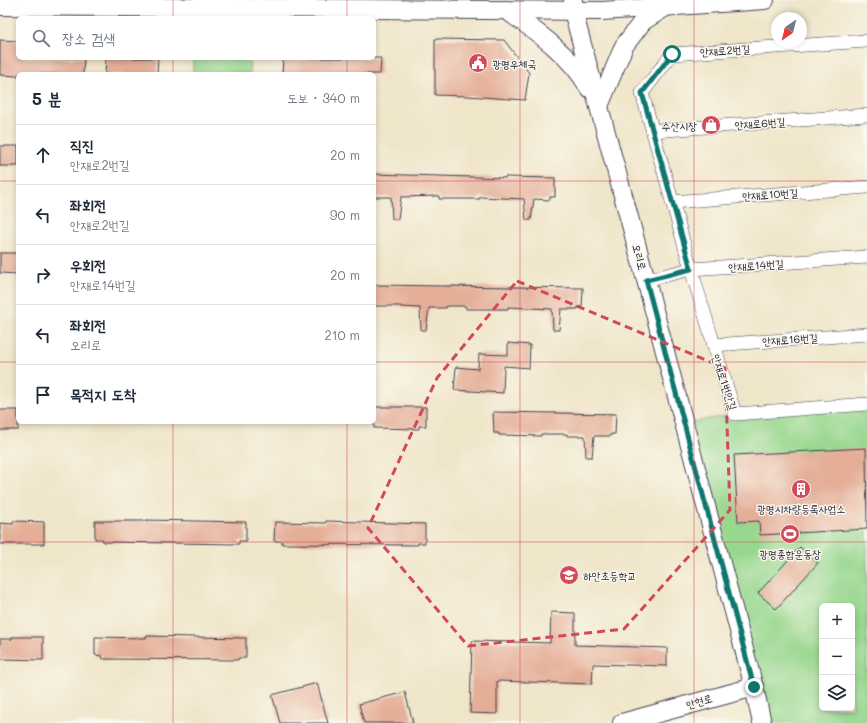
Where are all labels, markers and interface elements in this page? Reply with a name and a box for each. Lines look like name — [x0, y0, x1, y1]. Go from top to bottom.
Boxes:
north arrow — [771, 12, 807, 48]
search box — [16, 16, 376, 60]
icon: search — [30, 27, 52, 49]
text: 장소 검색 — [62, 28, 115, 48]
street label: 안재로2번길 — [699, 41, 751, 59]
route start — [663, 45, 681, 63]
public building icon: 광명우체국 — [467, 52, 489, 74]
place label: 광명우체국 — [492, 56, 536, 71]
text: 5 분 — [32, 87, 62, 109]
text: 도보 · 340 m — [287, 89, 360, 106]
shop icon: 수산시장 — [700, 114, 722, 136]
street label: 안재로6번길 — [734, 114, 786, 132]
place label: 수산시장 — [662, 118, 697, 133]
text: 직진 — [70, 135, 94, 155]
icon: ahead — [32, 144, 54, 166]
text: 20 m — [330, 146, 360, 163]
text: 안재로2번길 — [70, 156, 130, 173]
street label: 안재로10번길 — [742, 185, 799, 203]
text: 좌회전 — [70, 195, 106, 215]
icon: left — [32, 204, 54, 226]
text: 90 m — [330, 206, 360, 223]
text: 안재로2번길 — [70, 216, 130, 233]
street label: 오리로 — [629, 242, 651, 272]
text: 우회전 — [70, 255, 106, 275]
street label: 안재로14번길 — [728, 256, 784, 274]
icon: right — [32, 264, 54, 286]
text: 20 m — [330, 266, 360, 283]
text: 안재로14번길 — [70, 276, 136, 293]
text: 좌회전 — [70, 315, 106, 335]
icon: left — [32, 324, 54, 346]
text: 210 m — [324, 326, 360, 343]
street label: 안재로16번길 — [762, 330, 819, 348]
text: 오리로 — [70, 336, 101, 353]
street label: 안재로1번안길 — [709, 352, 741, 412]
icon: arrive — [32, 384, 54, 406]
text: 목적지 도착 — [70, 384, 136, 404]
building icon: 광명시차량등록사업소 — [790, 478, 812, 500]
place label: 광명시차량등록사업소 — [757, 501, 845, 516]
sports icon: 광명종합운동장 — [779, 523, 801, 545]
place label: 광명종합운동장 — [759, 546, 821, 561]
school or university icon: 하안초등학교 — [558, 564, 580, 586]
place label: 하안초등학교 — [583, 568, 636, 583]
map controls — [819, 603, 855, 711]
button: + — [819, 603, 855, 639]
button: − — [819, 639, 855, 675]
button: layers — [819, 675, 855, 711]
route end — [745, 678, 763, 696]
street label: 안현로 — [684, 690, 714, 712]

